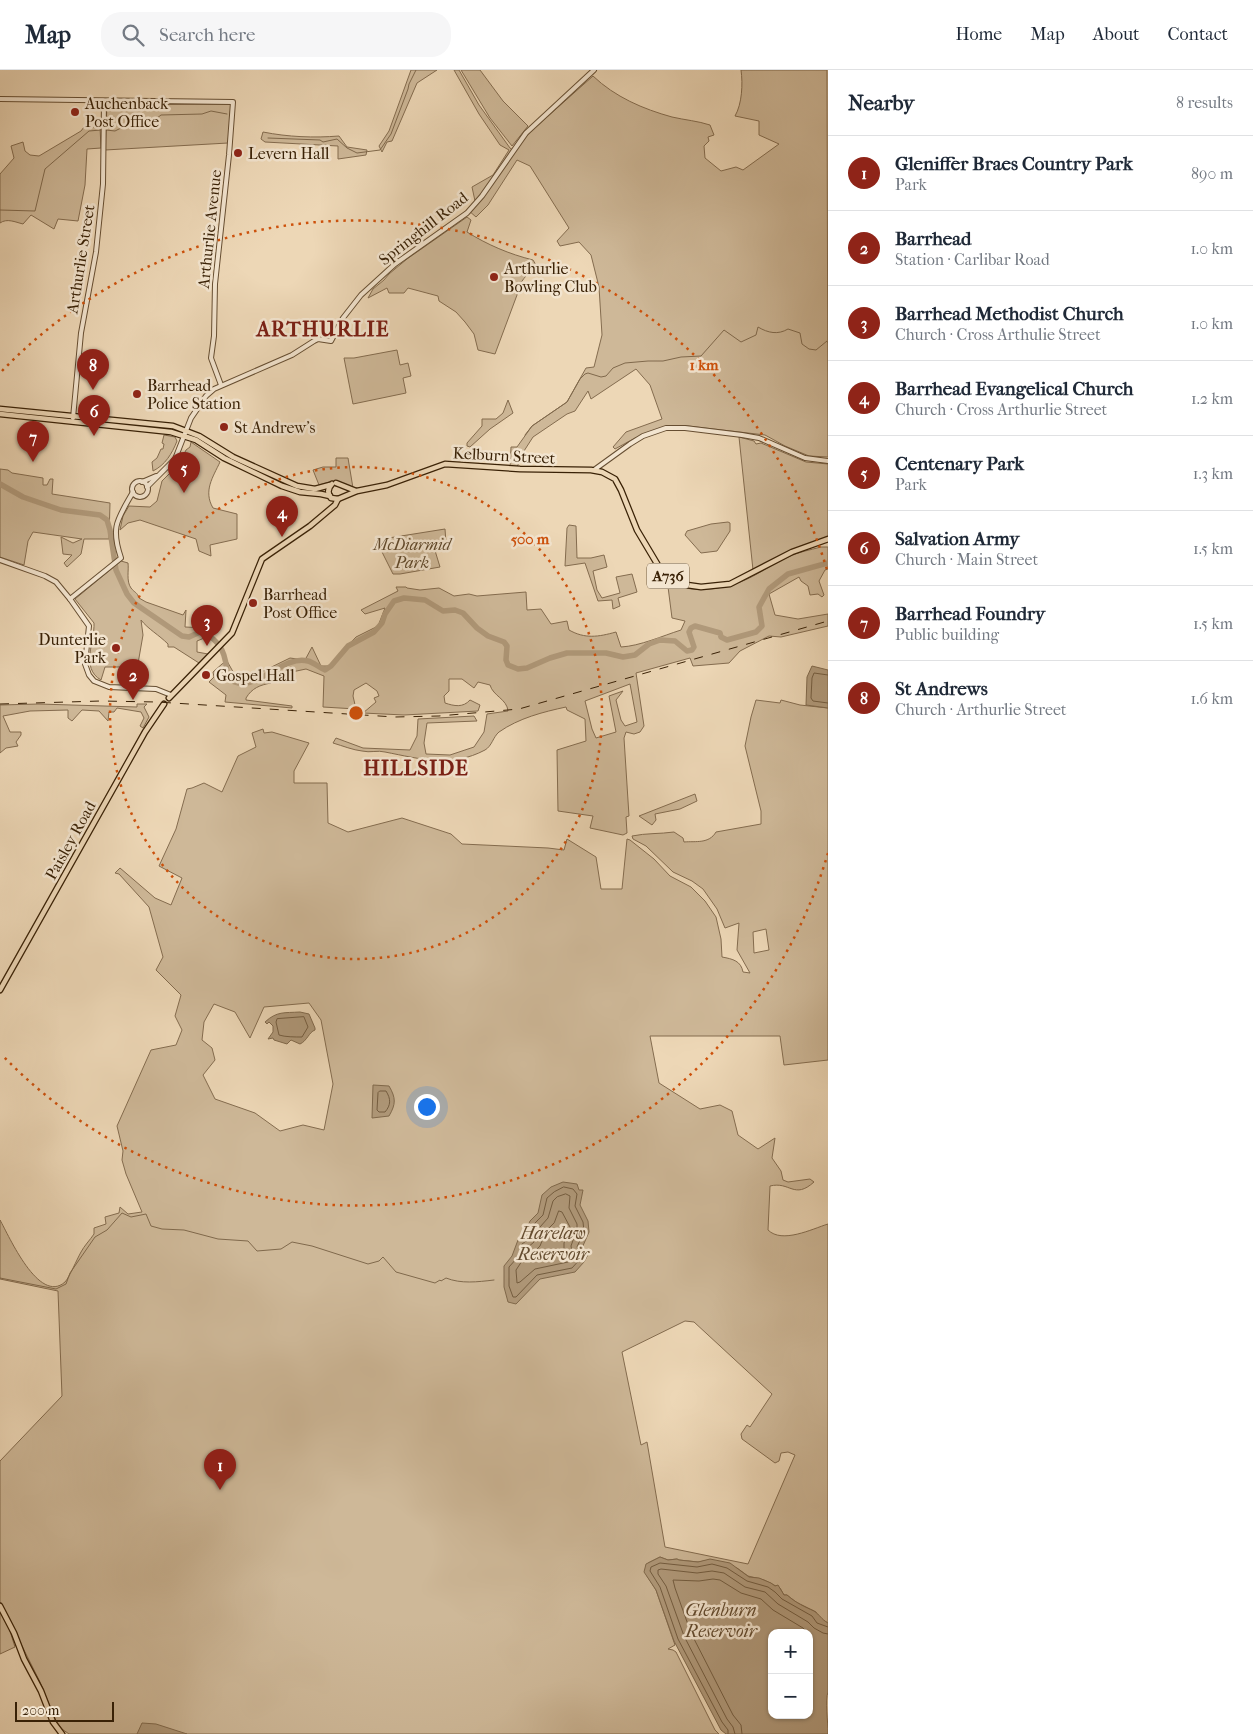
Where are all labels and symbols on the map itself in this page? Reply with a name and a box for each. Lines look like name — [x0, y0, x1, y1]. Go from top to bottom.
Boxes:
place label: Auchenback Post Office — [84, 94, 169, 131]
marker: Auchenback Post Office — [69, 106, 81, 118]
place label: Levern Hall — [248, 144, 330, 163]
marker: Levern Hall — [232, 147, 244, 159]
street label: Arthurlie Avenue — [194, 169, 225, 290]
street label: Springhill Road — [375, 188, 472, 269]
street label: Arthurlie Street — [62, 203, 99, 316]
place label: Arthurlie Bowling Club — [503, 259, 597, 296]
marker: Arthurlie Bowling Club — [488, 271, 500, 283]
district label: ARTHURLIE — [254, 317, 390, 341]
pin: 8 — [77, 349, 109, 390]
text: 1 km — [690, 356, 719, 374]
place label: Barrhead Police Station — [147, 376, 241, 413]
marker: Barrhead Police Station — [131, 388, 143, 400]
pin: 6 — [78, 395, 110, 436]
place label: St Andrew's — [234, 418, 316, 437]
pin: 7 — [17, 421, 49, 462]
marker: St Andrew's — [218, 421, 230, 433]
street label: Kelburn Street — [452, 443, 556, 468]
pin: 5 — [168, 452, 200, 493]
pin: 4 — [266, 496, 298, 537]
text: 500 m — [511, 530, 550, 548]
park label: McDiarmid Park — [372, 535, 453, 572]
road number: A736 — [647, 564, 689, 588]
place label: Barrhead Post Office — [263, 585, 337, 622]
marker: Barrhead Post Office — [247, 597, 259, 609]
pin: 3 — [191, 605, 223, 646]
place label: Dunterlie Park — [38, 630, 107, 667]
marker: Dunterlie Park — [110, 642, 122, 654]
pin: 2 — [117, 659, 149, 700]
place label: Gospel Hall — [216, 666, 295, 685]
marker: Gospel Hall — [200, 669, 212, 681]
centre of rings — [347, 704, 365, 722]
district label: HILLSIDE — [363, 756, 469, 780]
street label: Paisley Road — [41, 797, 100, 883]
your location — [414, 1094, 440, 1120]
water label: Harelaw Reservoir — [516, 1223, 591, 1265]
pin: 1 — [204, 1449, 236, 1490]
water label: Glenburn Reservoir — [684, 1600, 759, 1642]
scale bar — [15, 1699, 114, 1722]

